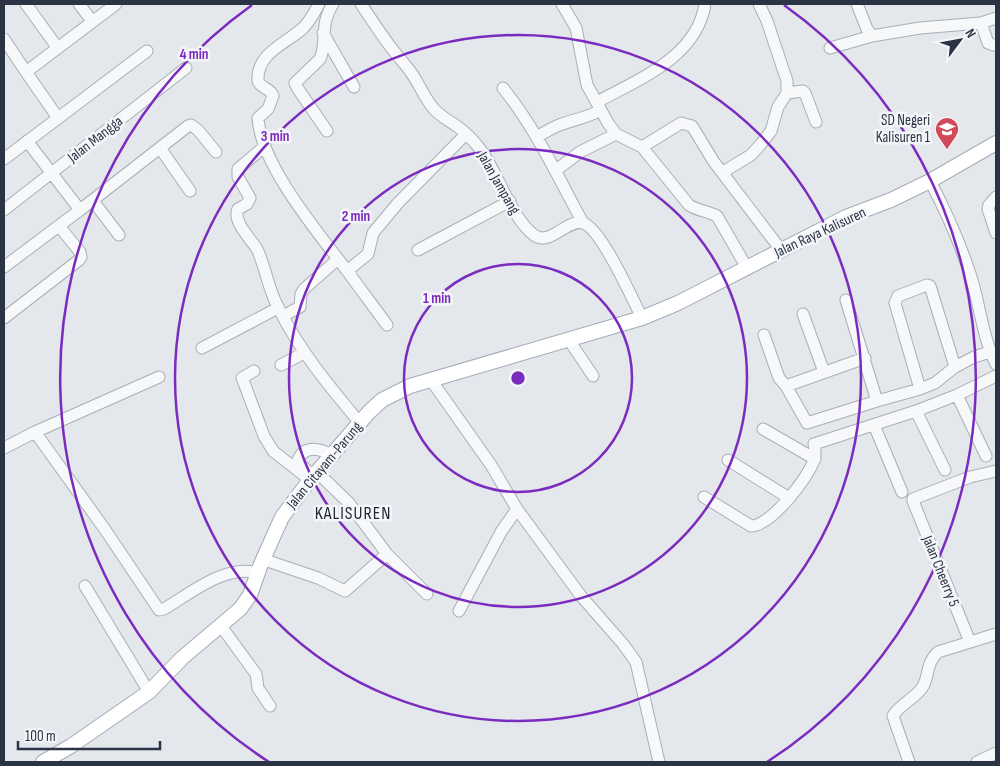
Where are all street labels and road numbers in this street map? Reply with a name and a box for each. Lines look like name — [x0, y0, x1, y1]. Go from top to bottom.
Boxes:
street label: Jalan Mangga — [63, 112, 127, 167]
street label: Jalan Jampang — [473, 148, 524, 218]
street label: Jalan Raya Kalisuren — [770, 203, 869, 262]
street label: Jalan Citayam-Parung — [282, 418, 366, 514]
street label: Jalan Cheerry 5 — [917, 532, 963, 609]

